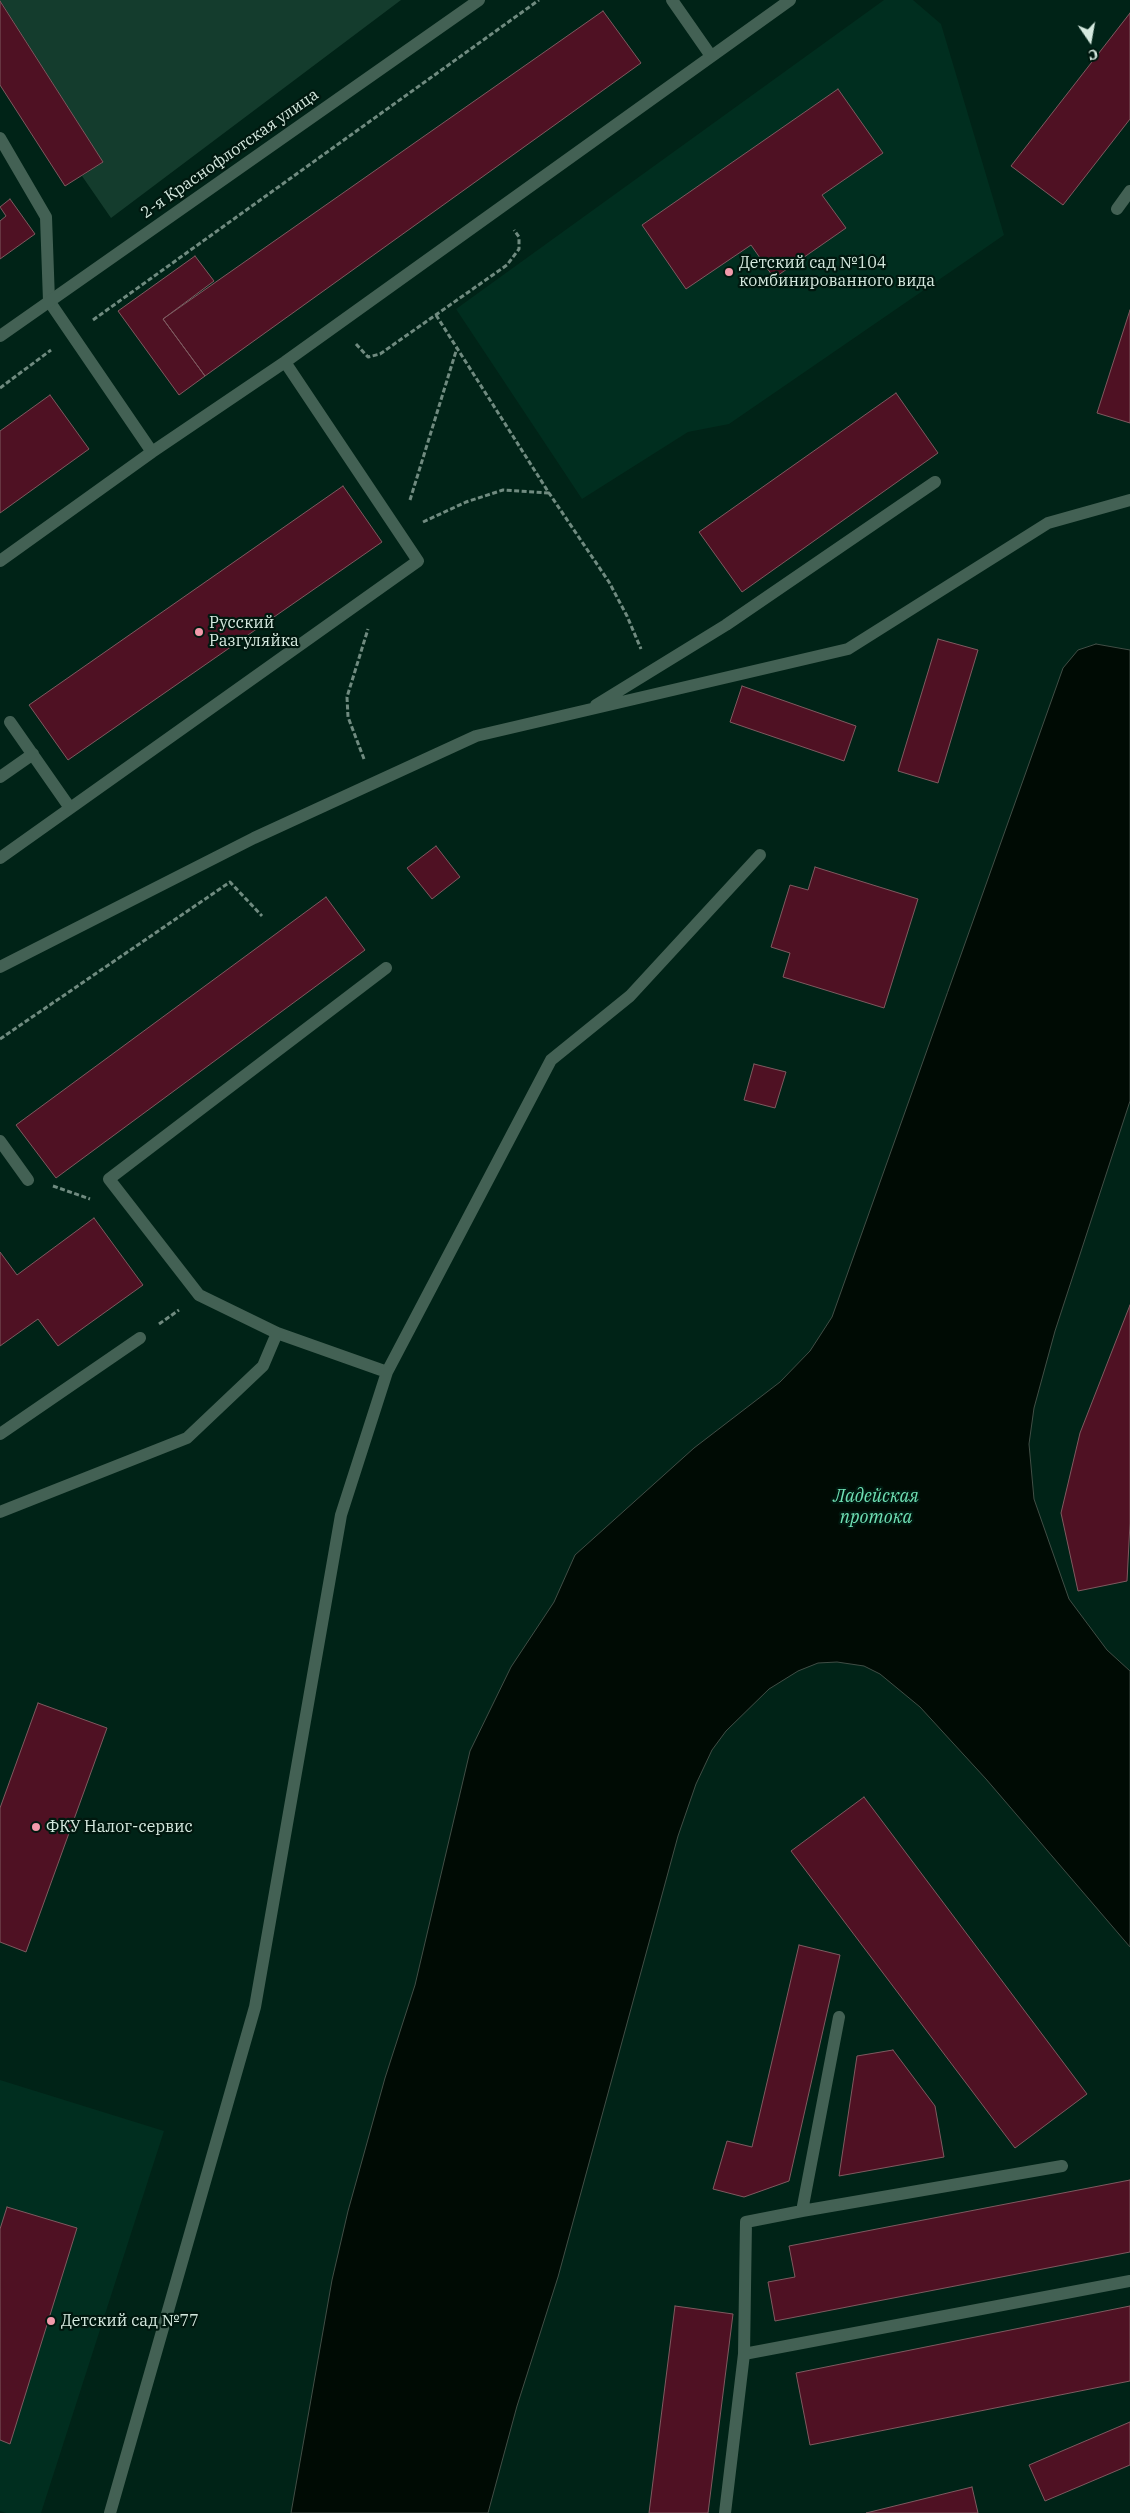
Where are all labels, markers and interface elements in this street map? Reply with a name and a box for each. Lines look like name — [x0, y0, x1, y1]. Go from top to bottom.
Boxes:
north arrow — [1065, 15, 1115, 65]
text: С — [1087, 45, 1100, 64]
street label: 2-я Краснофлотская улица — [137, 85, 323, 223]
place label: Детский сад №104 комбинированного вида — [739, 253, 935, 291]
marker: Детский сад №104 комбинированного вида — [723, 266, 735, 278]
place label: Русский Разгуляйка — [209, 613, 299, 651]
marker: Русский Разгуляйка — [193, 626, 205, 638]
water label: Ладейская протока — [833, 1486, 919, 1528]
place label: ФКУ Налог-сервис — [46, 1817, 193, 1837]
marker: ФКУ Налог-сервис — [30, 1821, 42, 1833]
place label: Детский сад №77 — [61, 2311, 199, 2331]
marker: Детский сад №77 — [45, 2315, 57, 2327]

